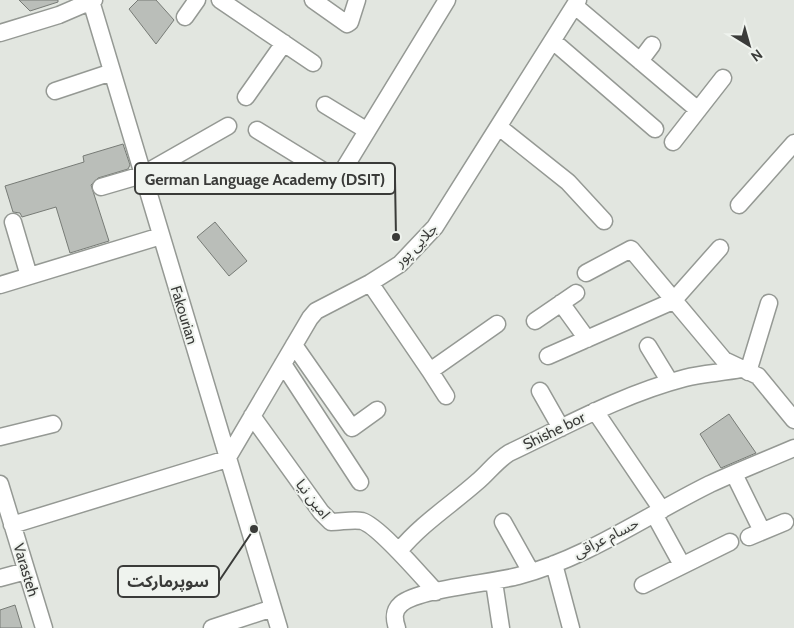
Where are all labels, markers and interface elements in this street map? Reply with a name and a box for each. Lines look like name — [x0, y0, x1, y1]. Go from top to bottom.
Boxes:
north arrow — [724, 20, 774, 70]
text: N — [747, 45, 766, 66]
callout: German Language Academy (DSIT) — [135, 163, 395, 194]
text: German Language Academy (DSIT) — [145, 170, 385, 189]
street label: جلایی پور — [390, 220, 442, 272]
street label: Fakourian — [167, 284, 201, 346]
street label: Shishe bor — [520, 408, 588, 454]
street label: امین نیا — [292, 476, 334, 522]
street label: حسام عراقی — [570, 514, 643, 564]
street label: Varasteh — [9, 541, 43, 599]
callout: سوپرمارکت — [118, 566, 219, 597]
text: سوپرمارکت — [127, 572, 209, 592]

